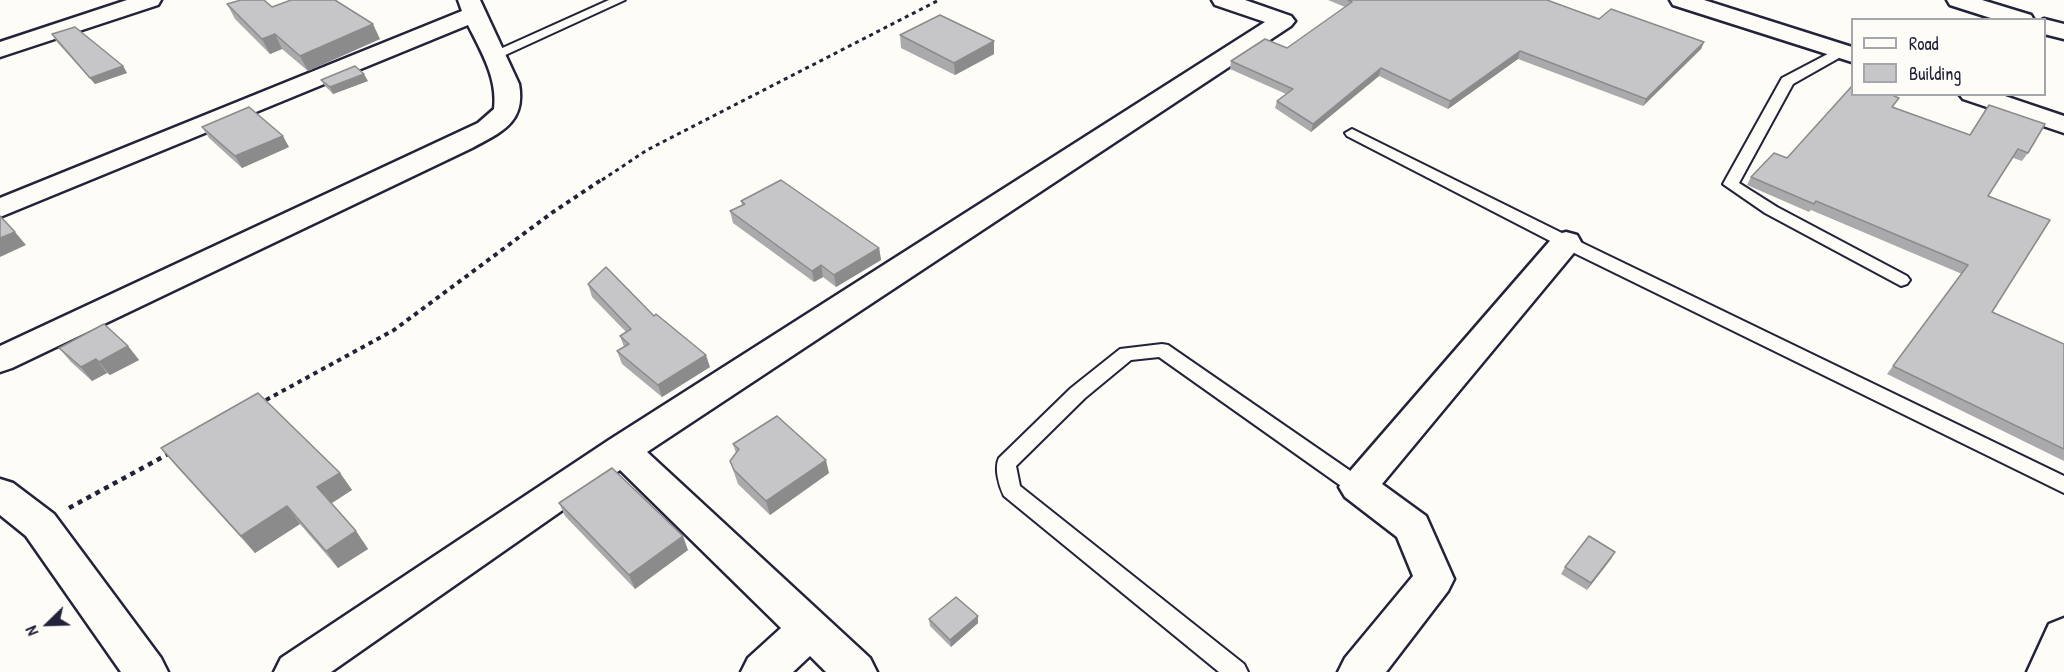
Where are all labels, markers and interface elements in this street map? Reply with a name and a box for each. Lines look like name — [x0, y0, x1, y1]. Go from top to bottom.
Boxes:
legend — [1851, 18, 2046, 96]
text: Road — [1909, 31, 1939, 56]
text: Building — [1909, 61, 1961, 86]
north arrow — [18, 594, 78, 654]
text: N — [20, 623, 43, 639]

